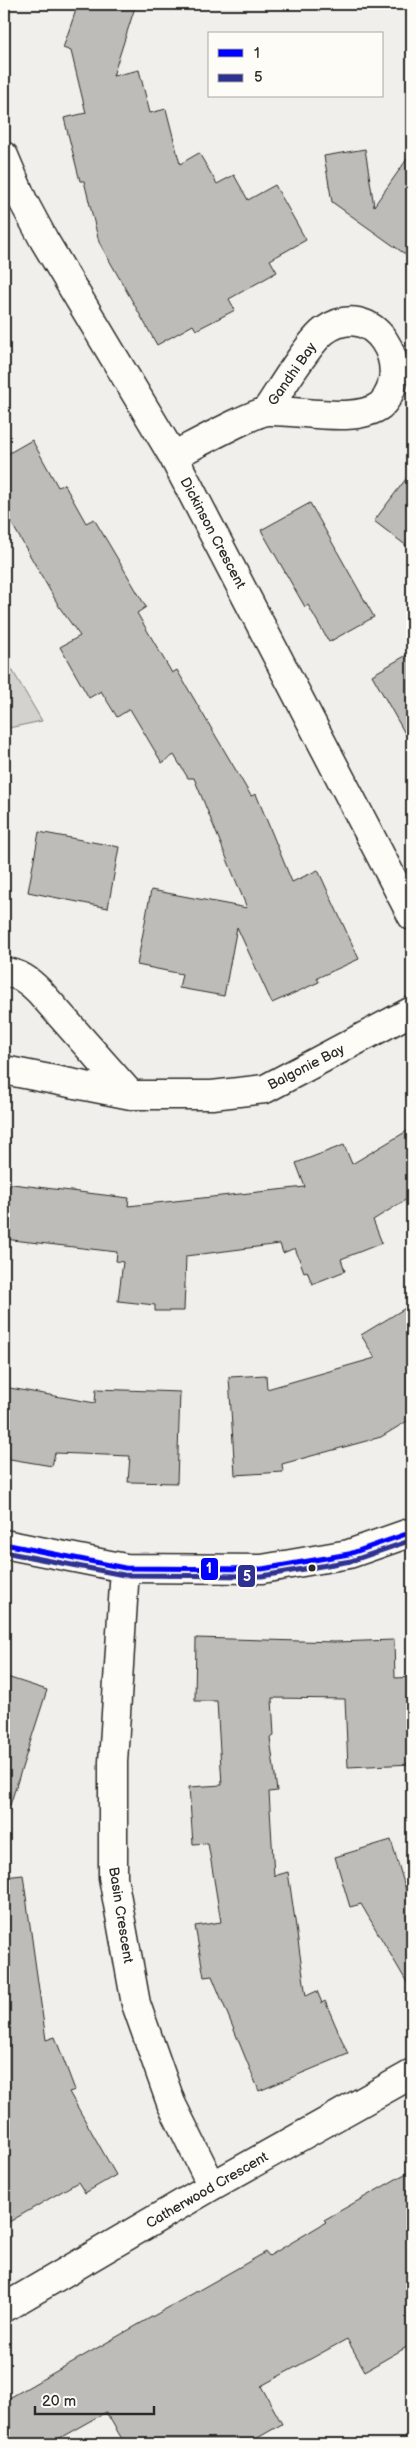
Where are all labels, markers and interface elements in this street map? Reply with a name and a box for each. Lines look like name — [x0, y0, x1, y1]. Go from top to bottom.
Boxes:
legend — [208, 32, 384, 98]
text: 1 — [254, 44, 260, 63]
text: 5 — [254, 68, 263, 87]
street label: Gandhi Bay — [264, 339, 320, 409]
street label: Dickinson Crescent — [177, 475, 250, 592]
street label: Balgonie Bay — [265, 1040, 348, 1094]
line badge: 1 — [200, 1557, 219, 1581]
text: 1 — [206, 1560, 212, 1577]
unlabelled marker — [307, 1563, 317, 1573]
line badge: 5 — [237, 1564, 256, 1588]
text: 5 — [243, 1568, 251, 1585]
street label: Basin Crescent — [105, 1866, 137, 1965]
street label: Catherwood Crescent — [143, 2148, 272, 2232]
scale bar — [35, 2383, 154, 2415]
text: 20 m — [42, 2392, 76, 2411]

